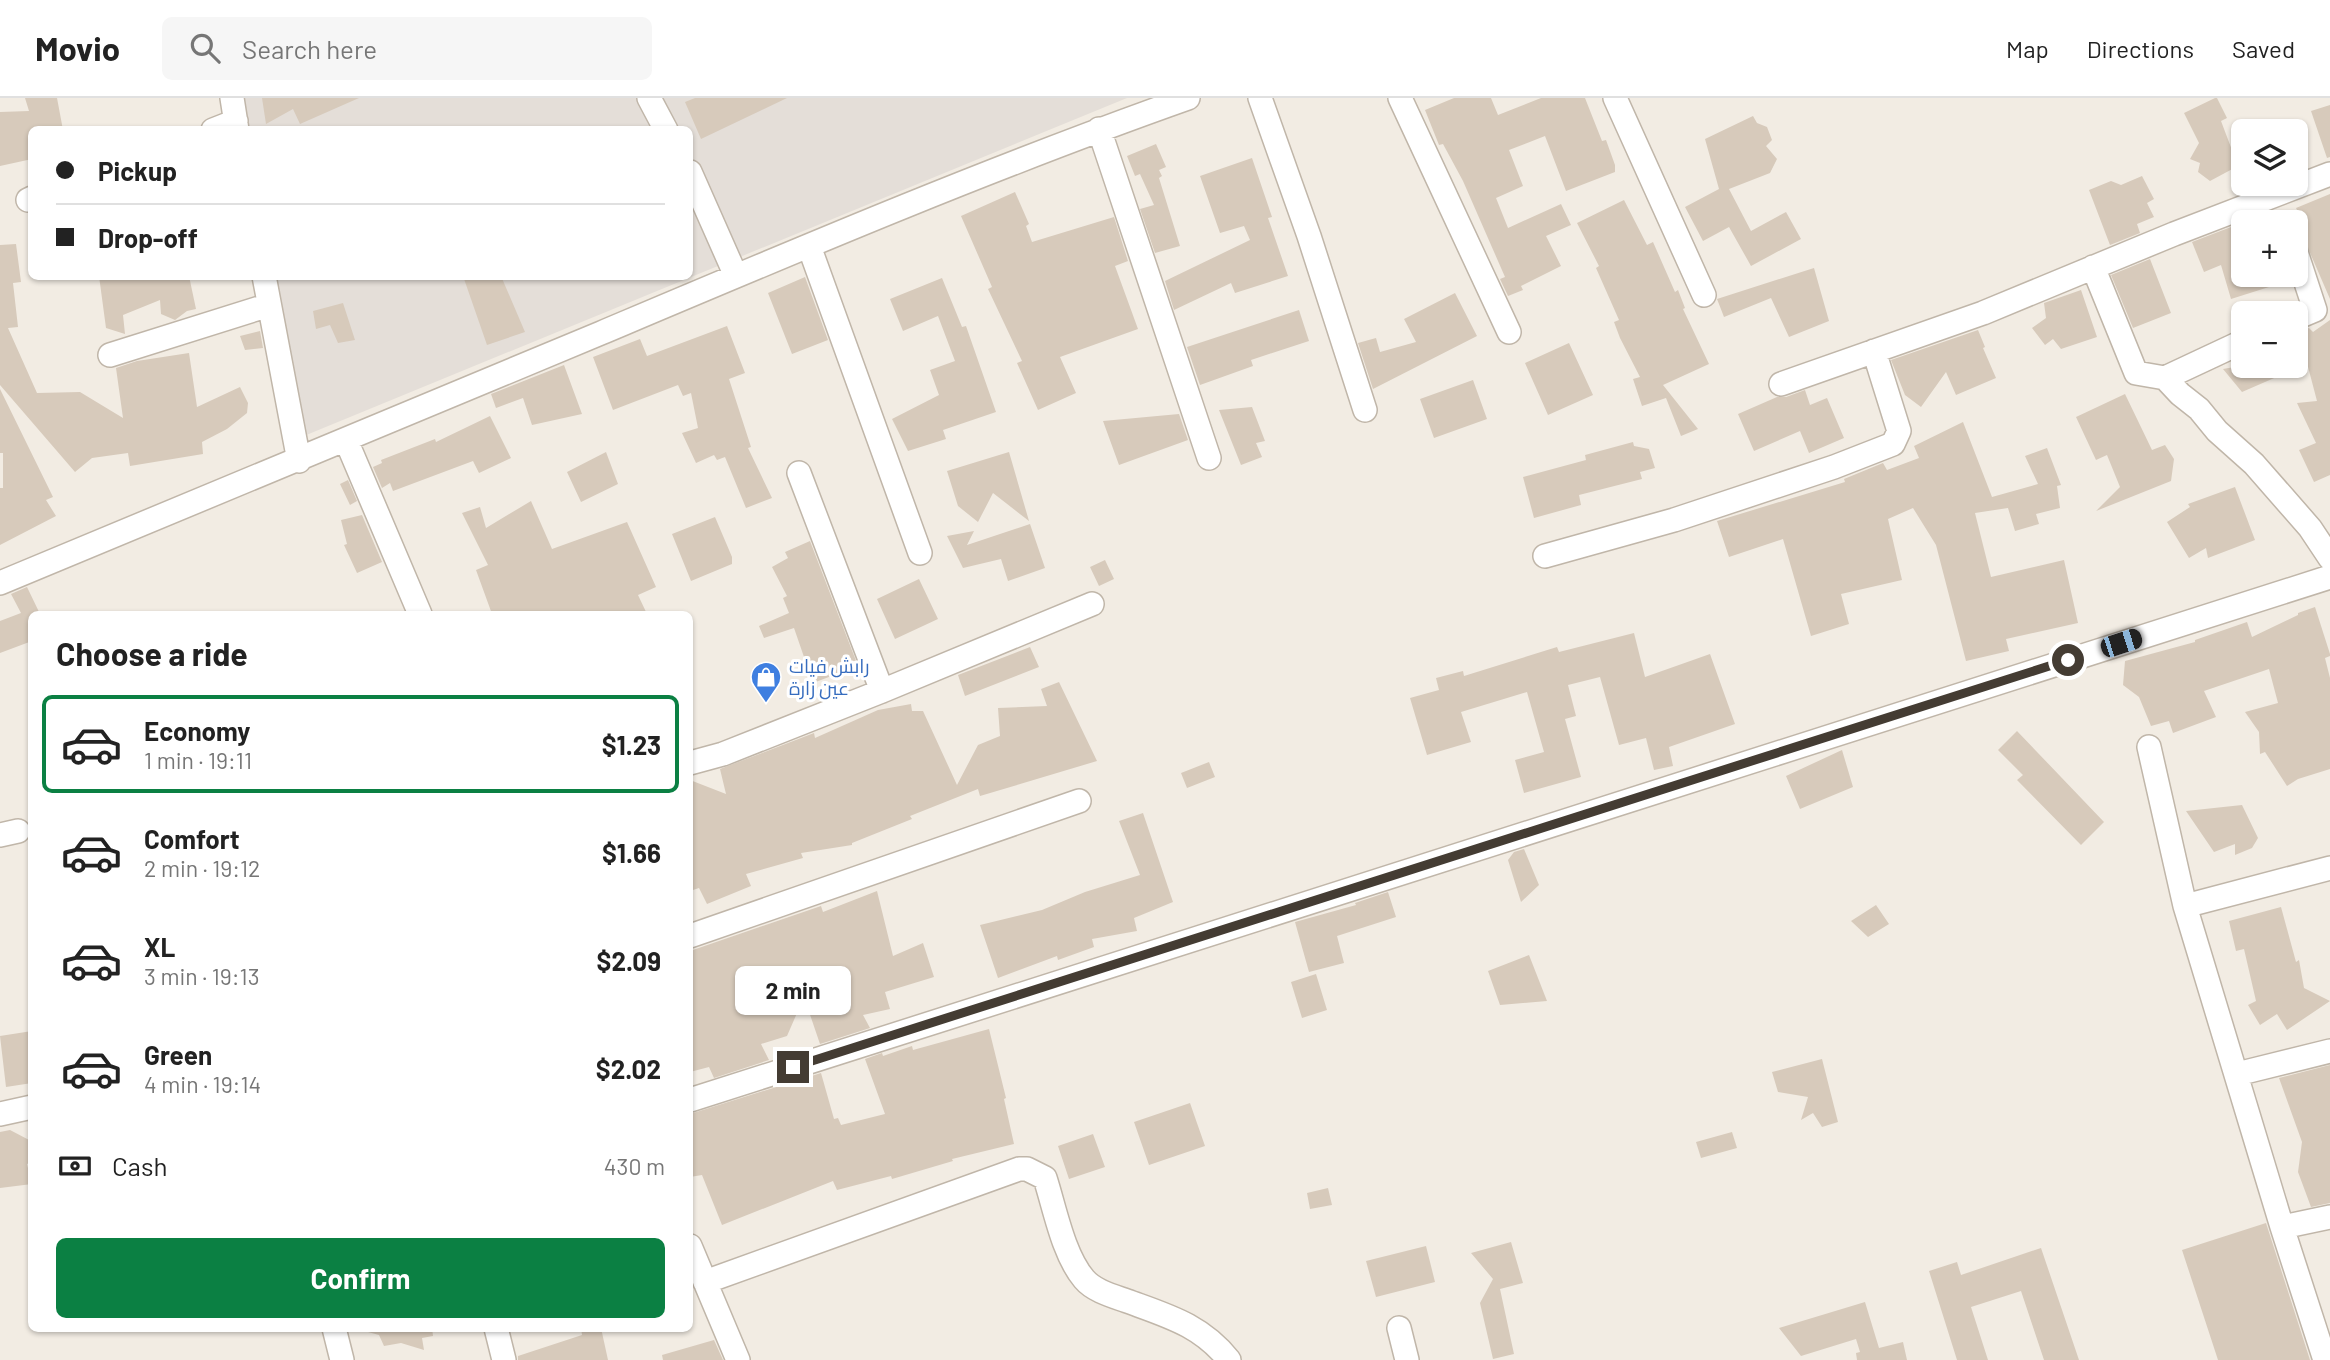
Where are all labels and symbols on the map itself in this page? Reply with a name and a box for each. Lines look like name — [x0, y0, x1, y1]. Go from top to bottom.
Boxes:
car — [2098, 627, 2145, 659]
route start — [2052, 644, 2084, 676]
place label: رابش فيات عين زارة — [789, 654, 869, 700]
shop icon: رابش فيات عين زارة — [749, 660, 783, 704]
callout: 2 min — [735, 965, 851, 1014]
route end — [777, 1051, 809, 1083]

